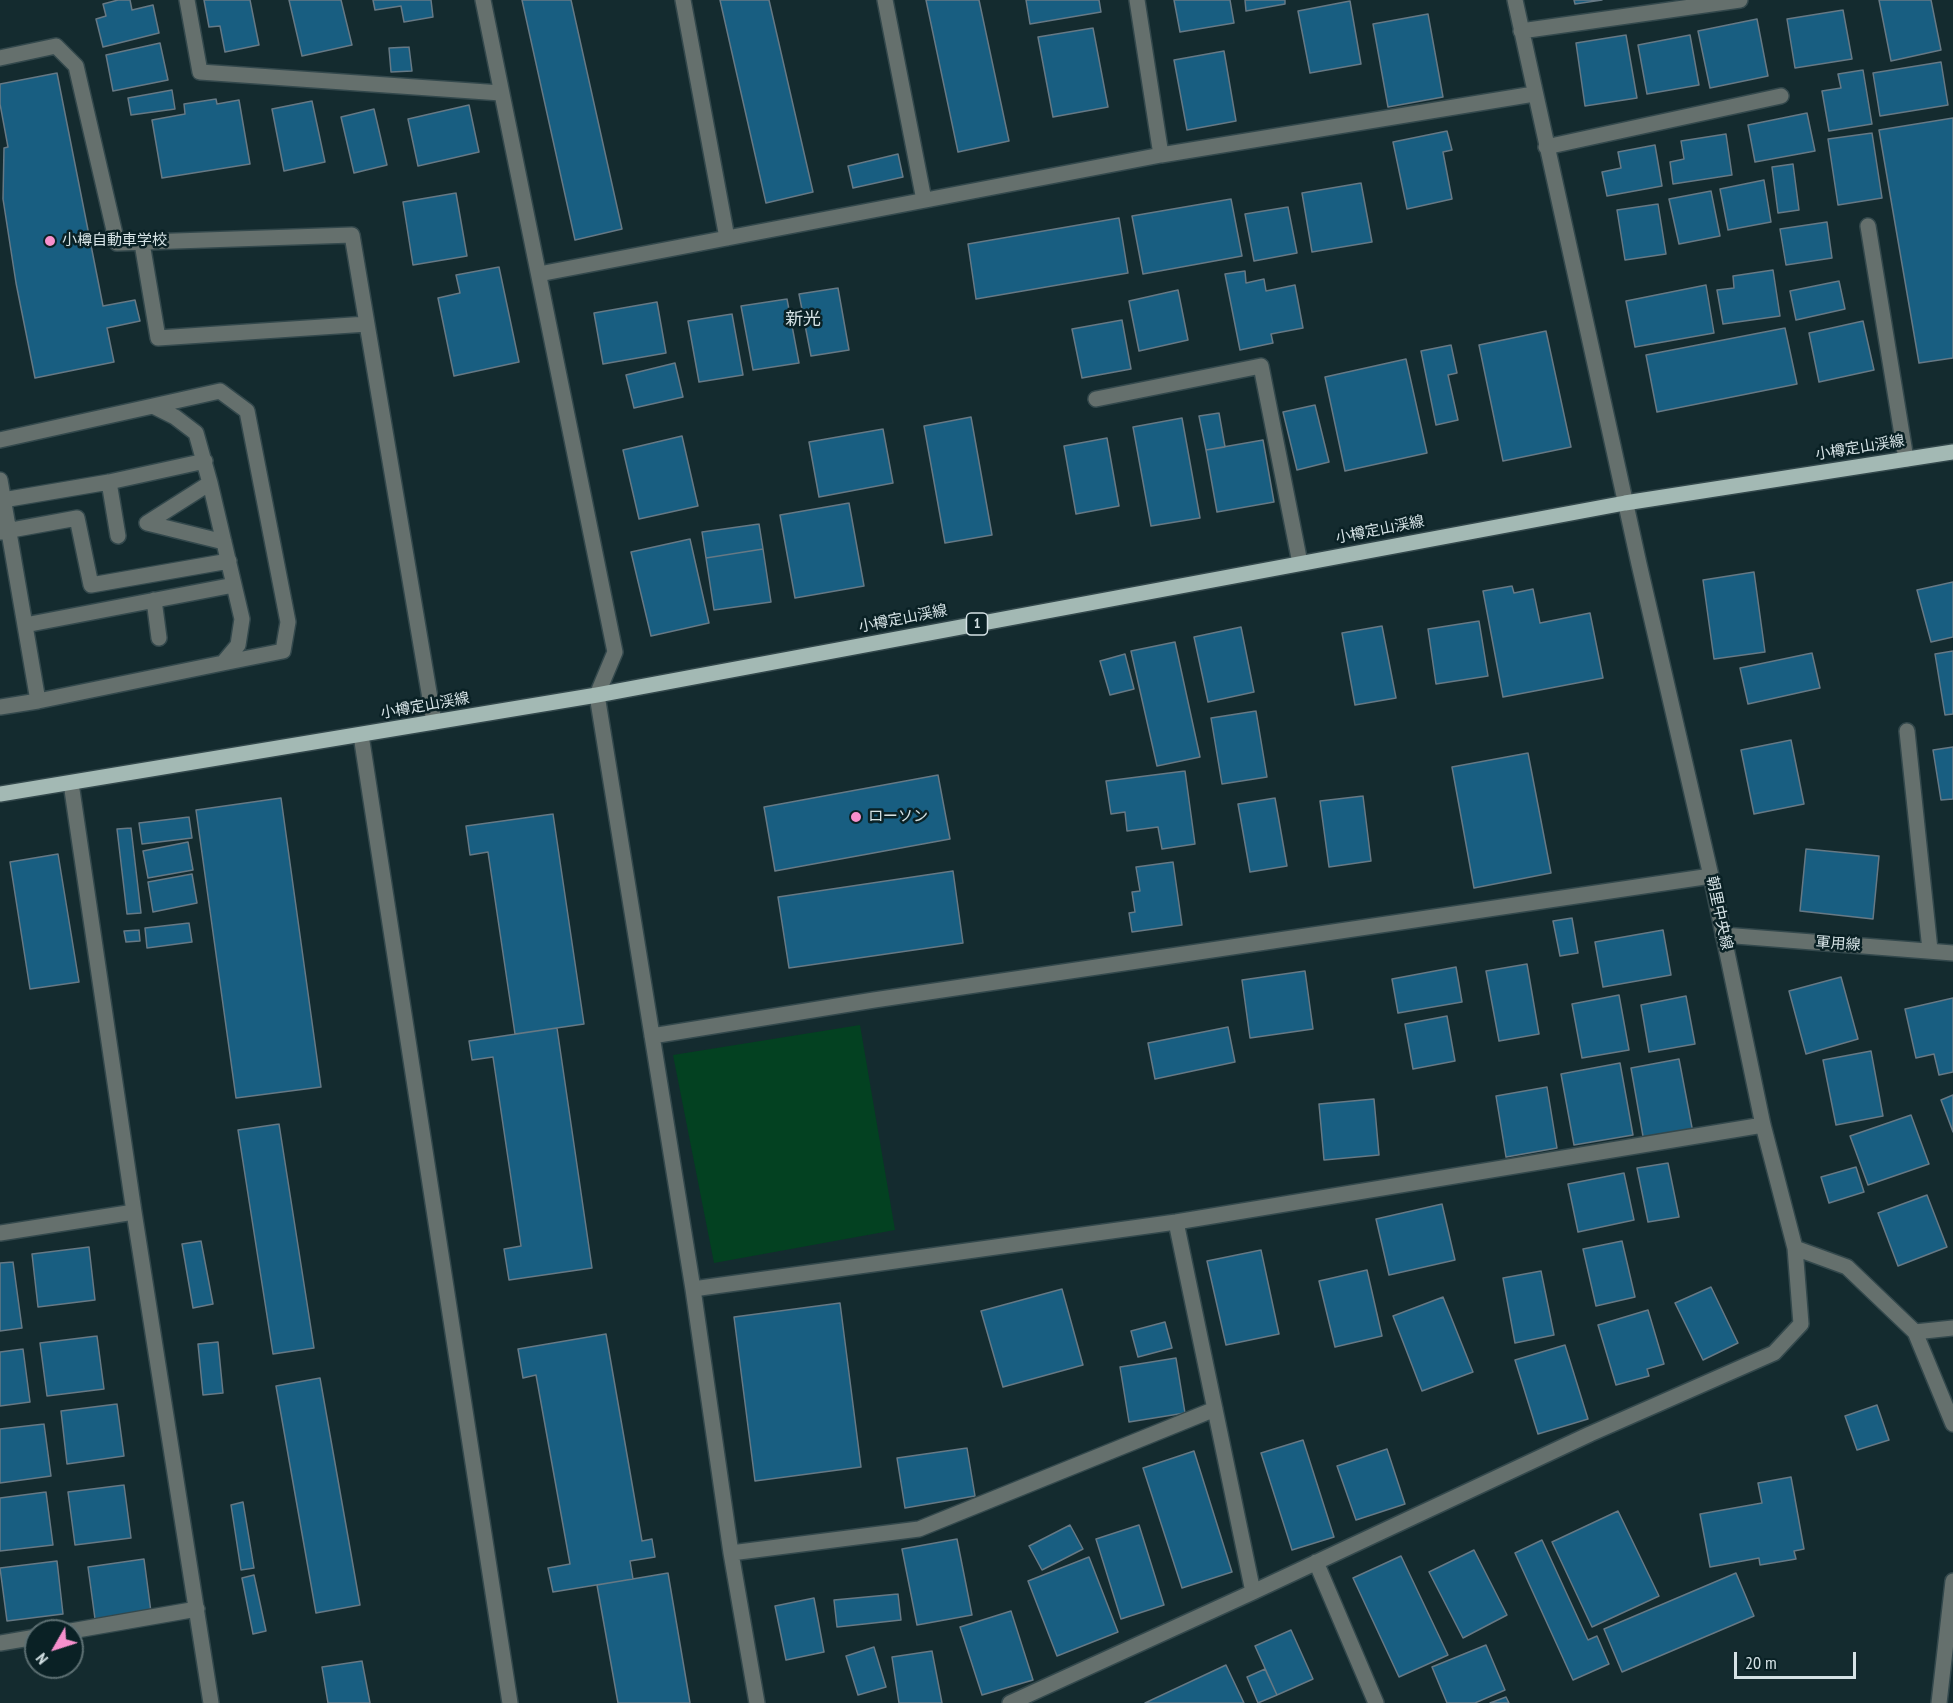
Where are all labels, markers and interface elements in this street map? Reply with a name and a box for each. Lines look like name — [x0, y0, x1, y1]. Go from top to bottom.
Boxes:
place label: 小樽自動車学校 — [62, 232, 167, 250]
marker: 小樽自動車学校 — [43, 234, 57, 248]
district label: 新光 — [785, 309, 821, 331]
street label: 小樽定山渓線 — [1814, 432, 1906, 464]
street label: 小樽定山渓線 — [1334, 513, 1426, 547]
street label: 小樽定山渓線 — [857, 602, 949, 636]
road number: 1 — [966, 613, 988, 635]
street label: 小樽定山渓線 — [379, 689, 471, 723]
place label: ローソン — [868, 808, 928, 826]
marker: ローソン — [849, 810, 863, 824]
street label: 朝里中央線 — [1702, 874, 1736, 952]
street label: 軍用線 — [1815, 933, 1861, 955]
north arrow — [24, 1619, 84, 1679]
scale bar — [1737, 1640, 1858, 1678]
text: N — [31, 1649, 52, 1669]
text: 20 m — [1745, 1651, 1777, 1674]

